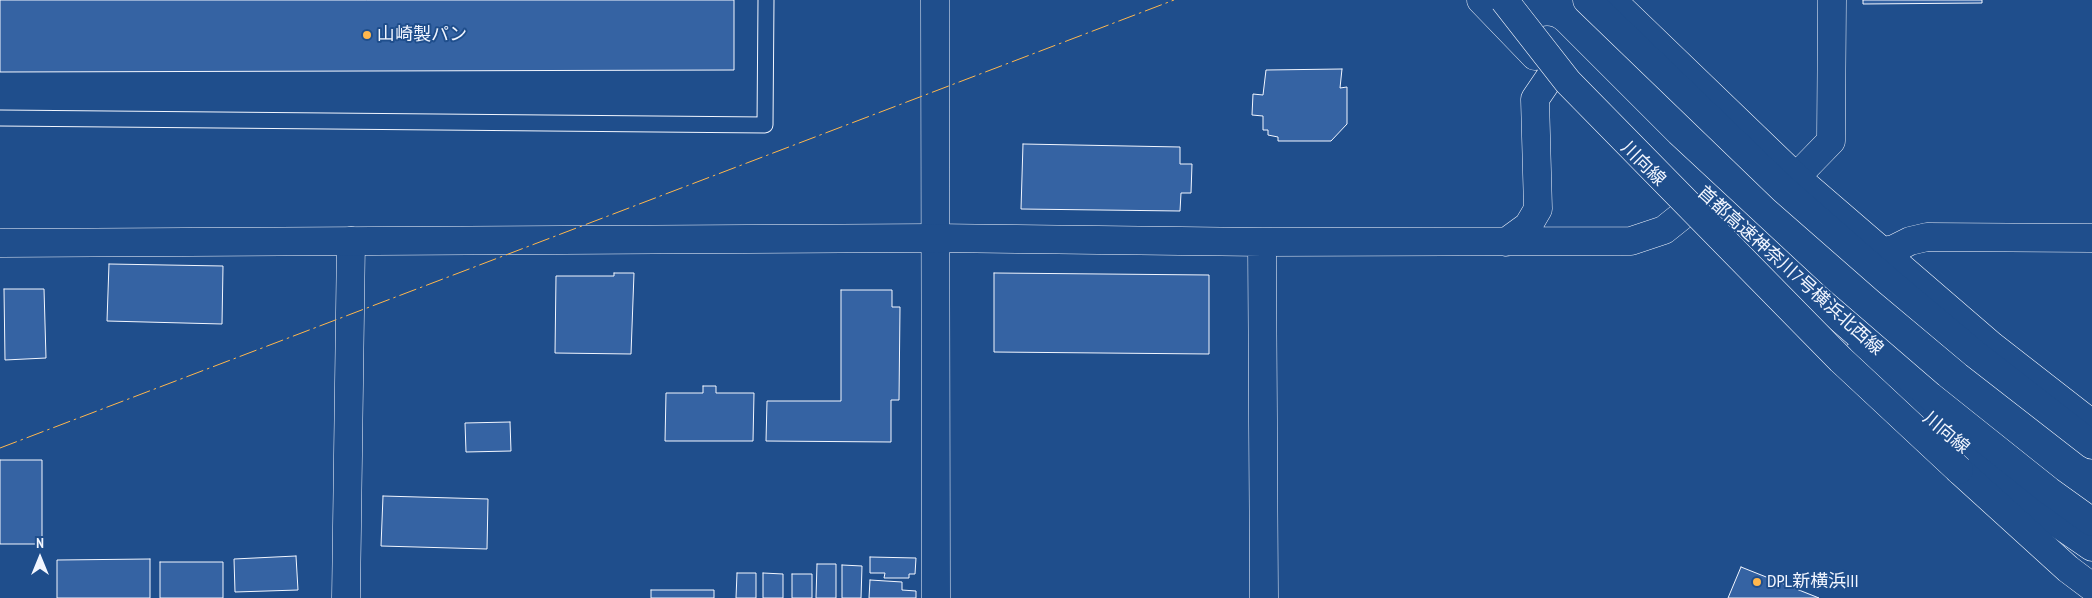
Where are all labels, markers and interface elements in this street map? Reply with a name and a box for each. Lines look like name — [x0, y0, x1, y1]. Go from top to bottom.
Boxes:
place label: 山崎製パン — [377, 24, 467, 46]
marker: 山崎製パン — [361, 29, 373, 41]
street label: 川向線 — [1616, 137, 1670, 191]
street label: 首都高速神奈川7号横浜北西線 — [1693, 182, 1887, 360]
street label: 川向線 — [1918, 407, 1974, 459]
north arrow — [15, 533, 65, 583]
text: N — [36, 534, 44, 552]
place label: DPL新横浜III — [1767, 571, 1859, 593]
marker: DPL新横浜III — [1751, 576, 1763, 588]

